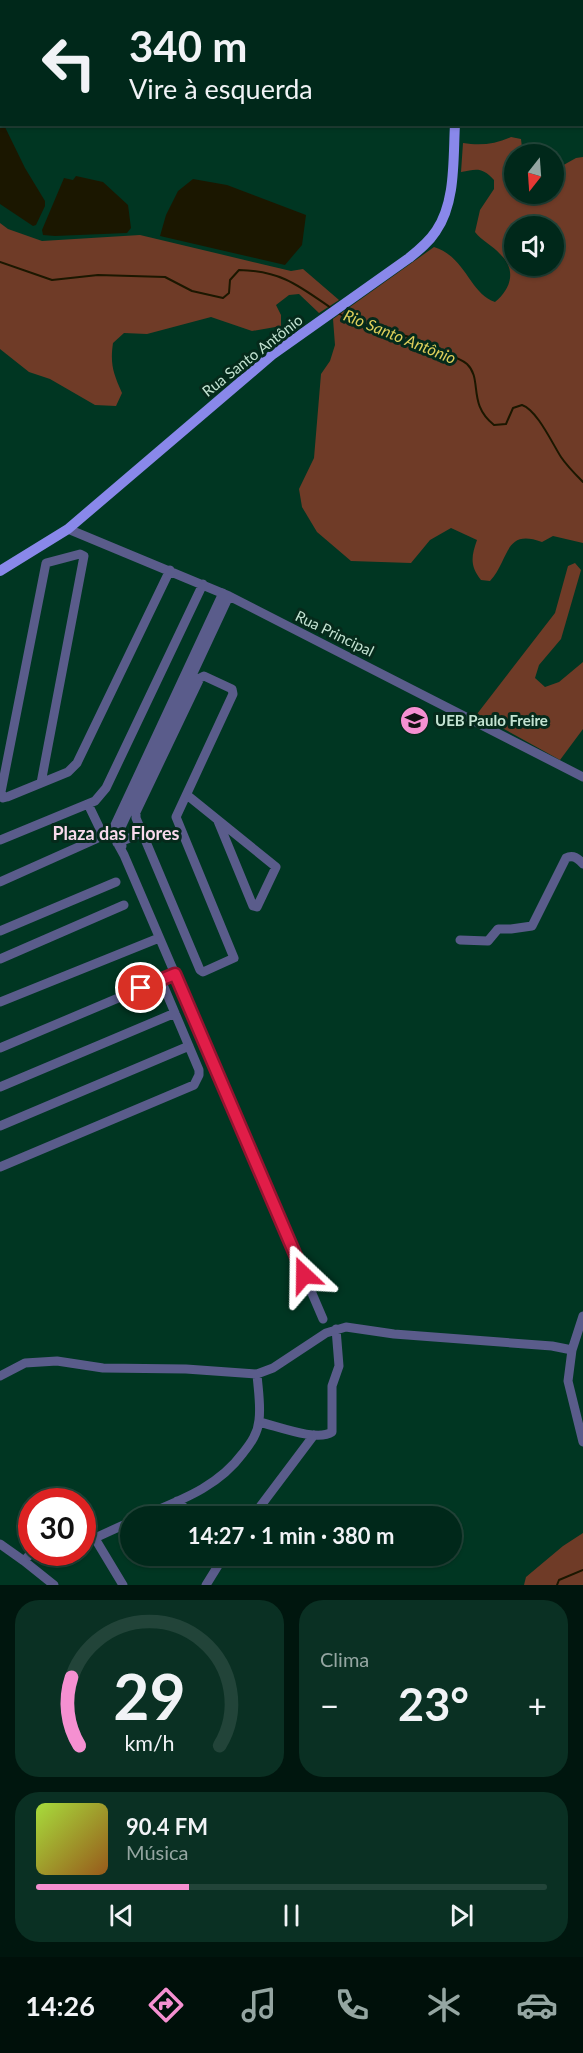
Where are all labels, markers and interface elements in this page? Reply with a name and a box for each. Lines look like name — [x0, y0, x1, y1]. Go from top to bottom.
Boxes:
text: 340 m — [129, 21, 247, 71]
icon: left — [30, 24, 108, 102]
text: Vire à esquerda — [129, 72, 313, 105]
north arrow — [504, 144, 564, 204]
map controls — [504, 144, 564, 276]
button: sound — [504, 216, 564, 276]
water label: Rio Santo Antônio — [341, 305, 459, 367]
street label: Rua Santo Antônio — [198, 310, 306, 400]
street label: Rua Principal — [293, 606, 377, 660]
school or university icon: UEB Paulo Freire — [398, 704, 430, 736]
place label: UEB Paulo Freire — [435, 711, 548, 729]
district label: Plaza das Flores — [53, 822, 180, 844]
pin — [115, 962, 166, 1013]
icon: arrive — [124, 971, 157, 1004]
position arrow — [272, 1243, 336, 1307]
speed limit sign: 30 — [18, 1488, 96, 1566]
text: 14:27 · 1 min · 380 m — [188, 1522, 394, 1549]
text: Clima — [320, 1647, 369, 1671]
text: 29 — [113, 1658, 186, 1733]
text: 23° — [398, 1677, 469, 1731]
text: − — [320, 1685, 339, 1725]
text: + — [528, 1685, 547, 1725]
text: km/h — [124, 1730, 175, 1756]
text: 90.4 FM — [126, 1813, 208, 1840]
text: Música — [126, 1840, 189, 1864]
icon: previous — [105, 1899, 138, 1932]
icon: pause — [275, 1899, 308, 1932]
icon: next — [445, 1899, 478, 1932]
icon: directions — [145, 1984, 187, 2026]
icon: music — [238, 1984, 280, 2026]
icon: phone — [331, 1984, 373, 2026]
icon: climate — [423, 1984, 465, 2026]
icon: car — [516, 1984, 558, 2026]
text: 14:26 — [25, 1989, 95, 2022]

